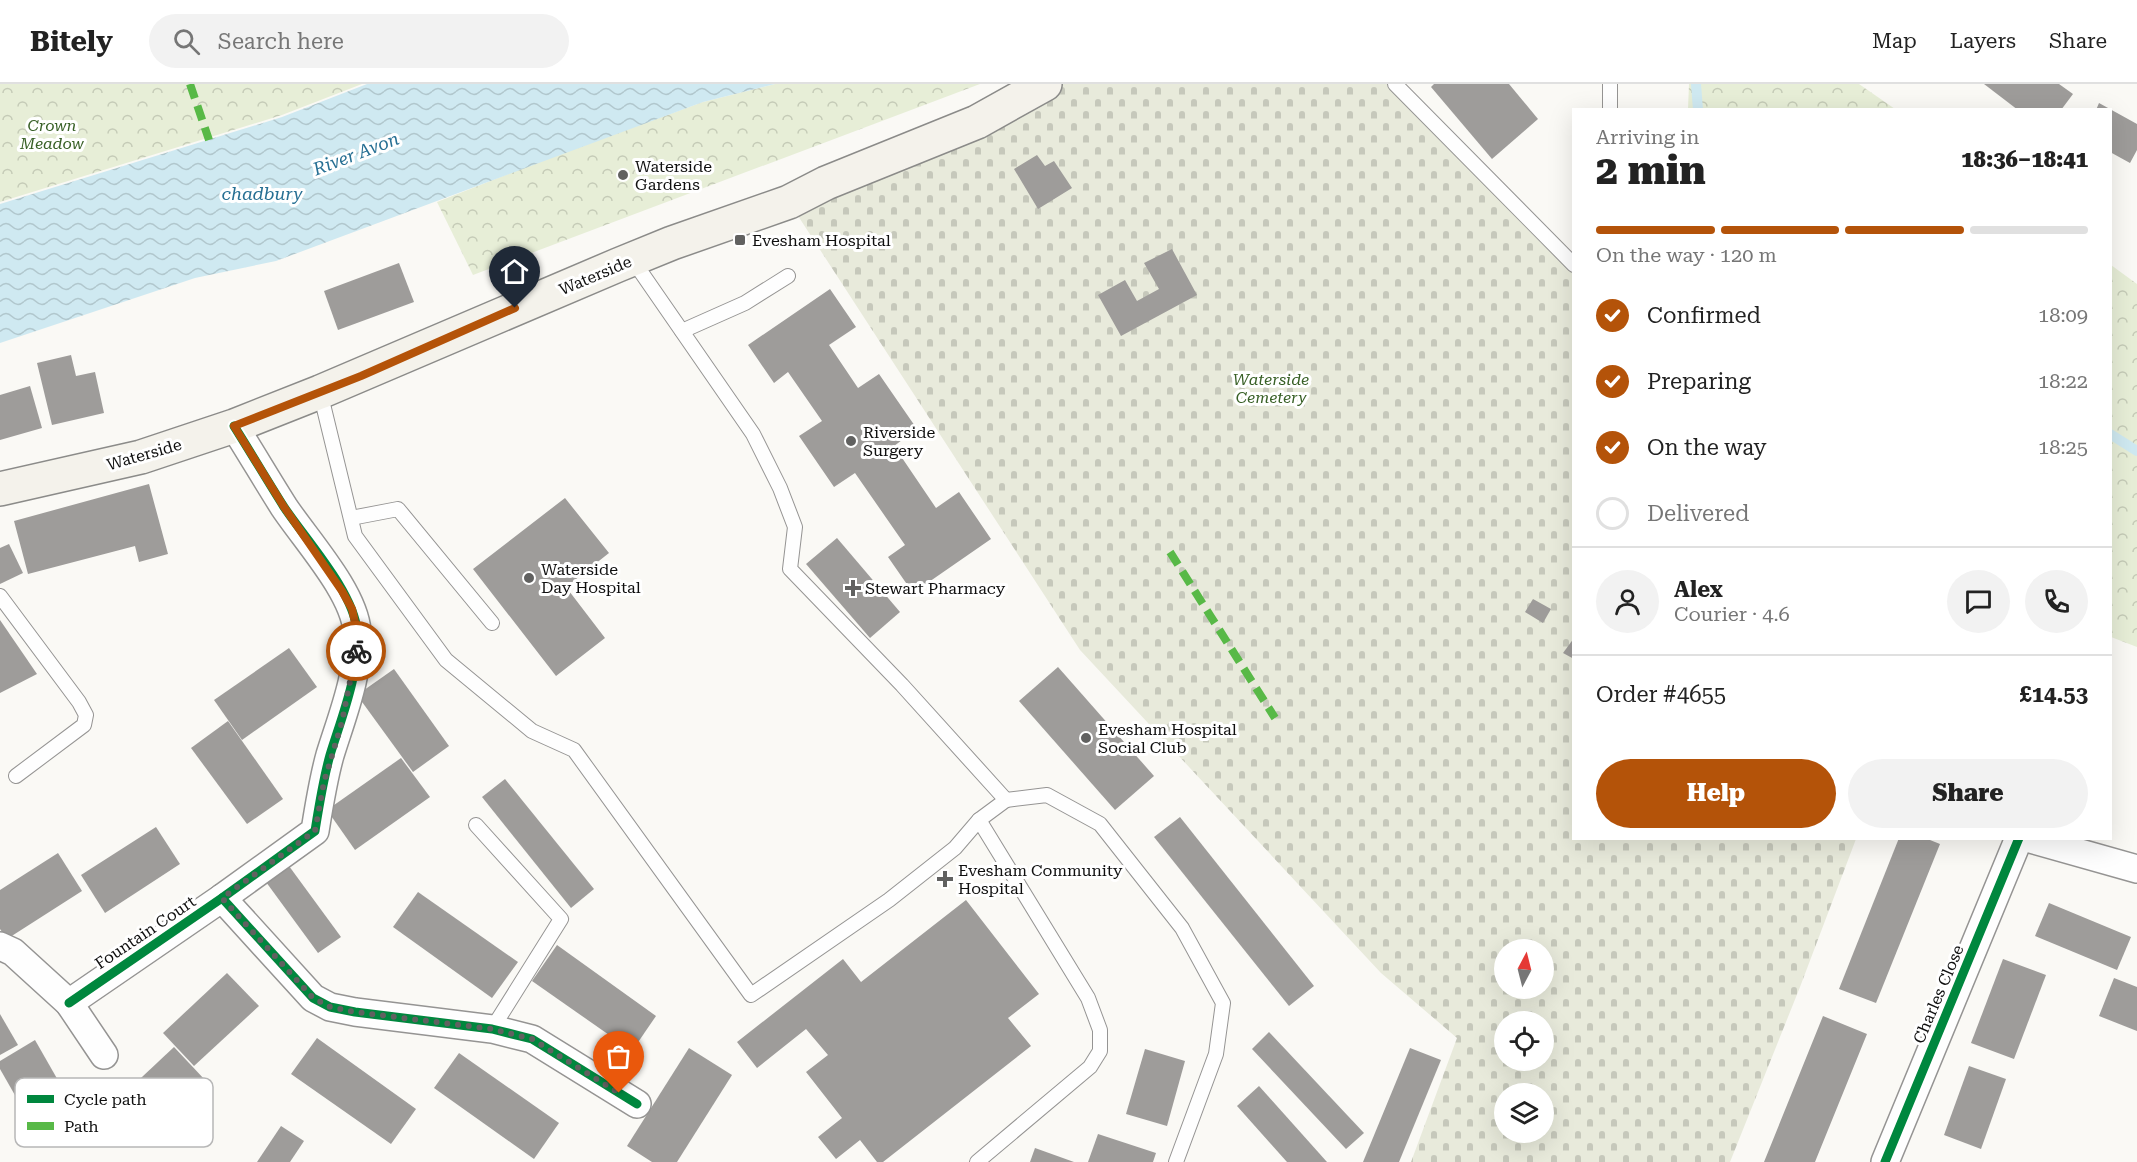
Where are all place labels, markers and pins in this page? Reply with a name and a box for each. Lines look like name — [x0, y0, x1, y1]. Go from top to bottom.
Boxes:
place label: Waterside Gardens — [635, 157, 712, 194]
marker: Waterside Gardens — [616, 168, 630, 182]
place label: Evesham Hospital — [752, 231, 891, 250]
marker: Evesham Hospital — [733, 233, 747, 247]
pin — [489, 246, 540, 308]
place label: Riverside Surgery — [863, 423, 935, 460]
marker: Riverside Surgery — [844, 434, 858, 448]
place label: Waterside Day Hospital — [541, 560, 641, 597]
marker: Waterside Day Hospital — [522, 571, 536, 585]
place label: Stewart Pharmacy — [865, 579, 1006, 598]
marker: Stewart Pharmacy — [846, 581, 860, 595]
place label: Evesham Hospital Social Club — [1098, 720, 1237, 757]
marker: Evesham Hospital Social Club — [1079, 731, 1093, 745]
place label: Evesham Community Hospital — [958, 861, 1123, 898]
marker: Evesham Community Hospital — [936, 870, 954, 888]
pin — [593, 1031, 644, 1093]

